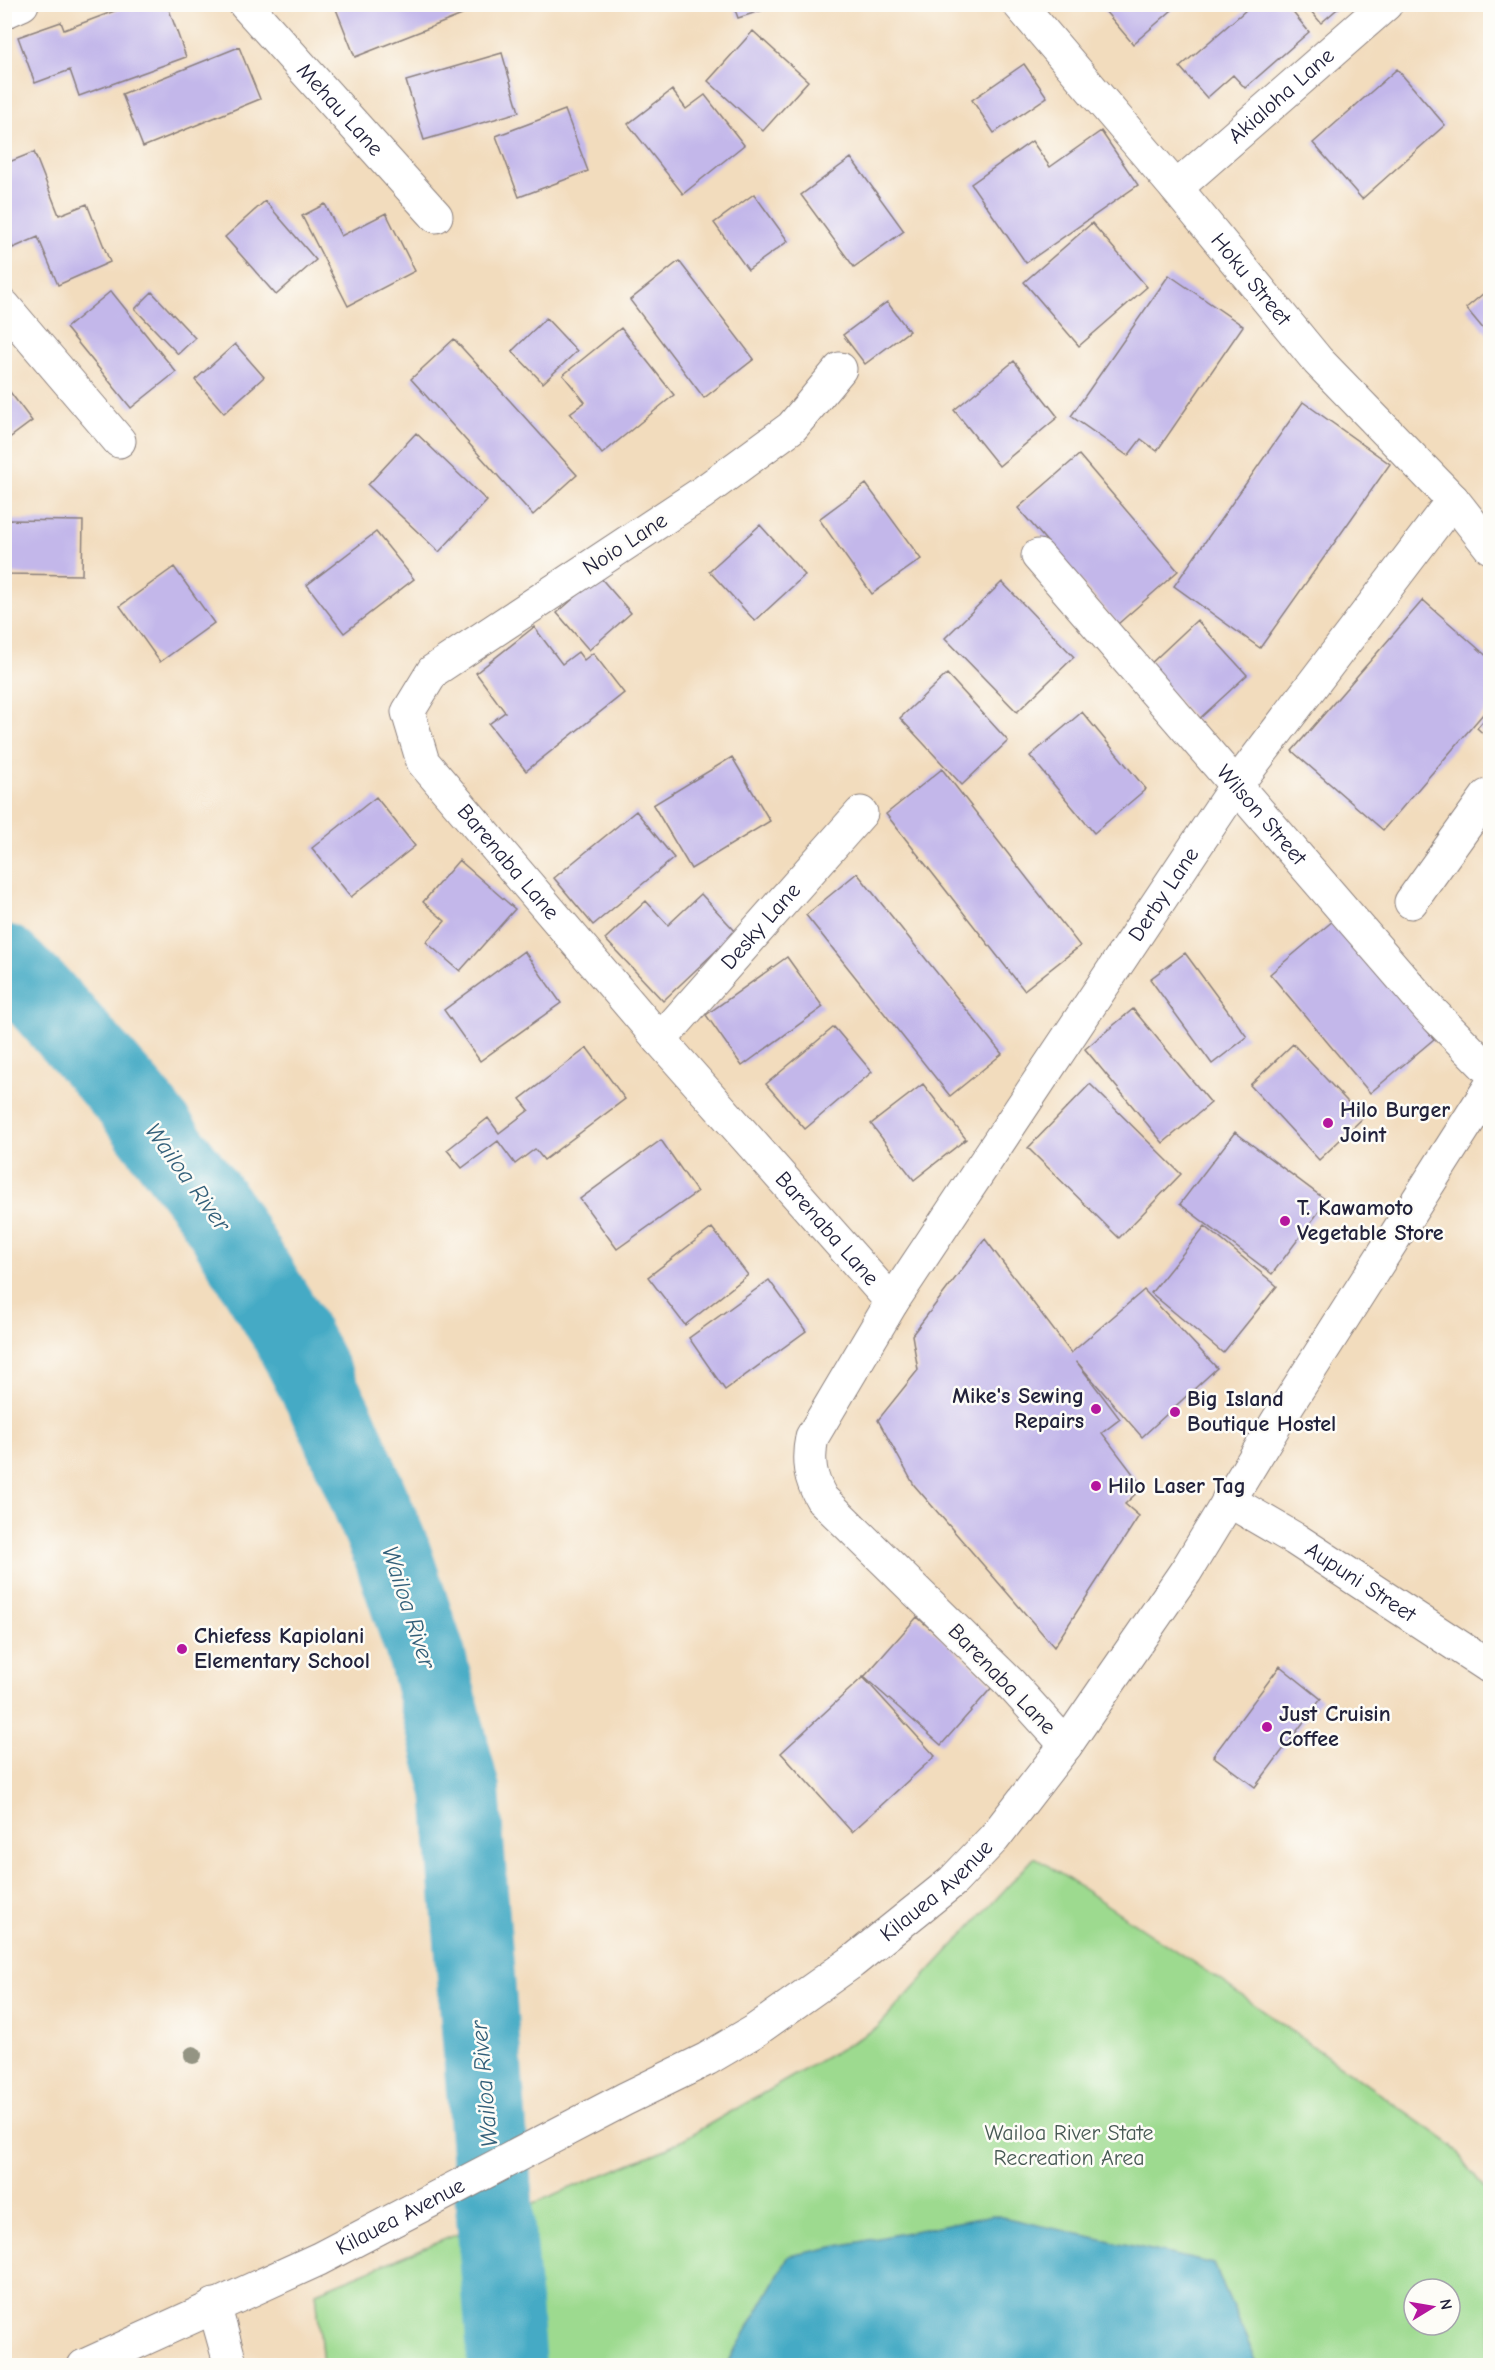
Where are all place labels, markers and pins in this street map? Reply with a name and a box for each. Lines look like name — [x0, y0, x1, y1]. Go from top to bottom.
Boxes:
place label: Hilo Burger Joint — [1340, 1097, 1450, 1148]
marker: Hilo Burger Joint — [1321, 1116, 1335, 1130]
place label: T. Kawamoto Vegetable Store — [1297, 1195, 1444, 1246]
marker: T. Kawamoto Vegetable Store — [1278, 1214, 1292, 1228]
place label: Mike's Sewing Repairs — [952, 1383, 1084, 1434]
place label: Big Island Boutique Hostel — [1187, 1386, 1336, 1437]
marker: Mike's Sewing Repairs — [1089, 1402, 1103, 1416]
marker: Big Island Boutique Hostel — [1168, 1405, 1182, 1419]
place label: Hilo Laser Tag — [1108, 1473, 1246, 1499]
marker: Hilo Laser Tag — [1089, 1479, 1103, 1493]
place label: Chiefess Kapiolani Elementary School — [194, 1623, 370, 1674]
marker: Chiefess Kapiolani Elementary School — [175, 1642, 189, 1656]
place label: Just Cruisin Coffee — [1279, 1701, 1391, 1752]
marker: Just Cruisin Coffee — [1260, 1720, 1274, 1734]

